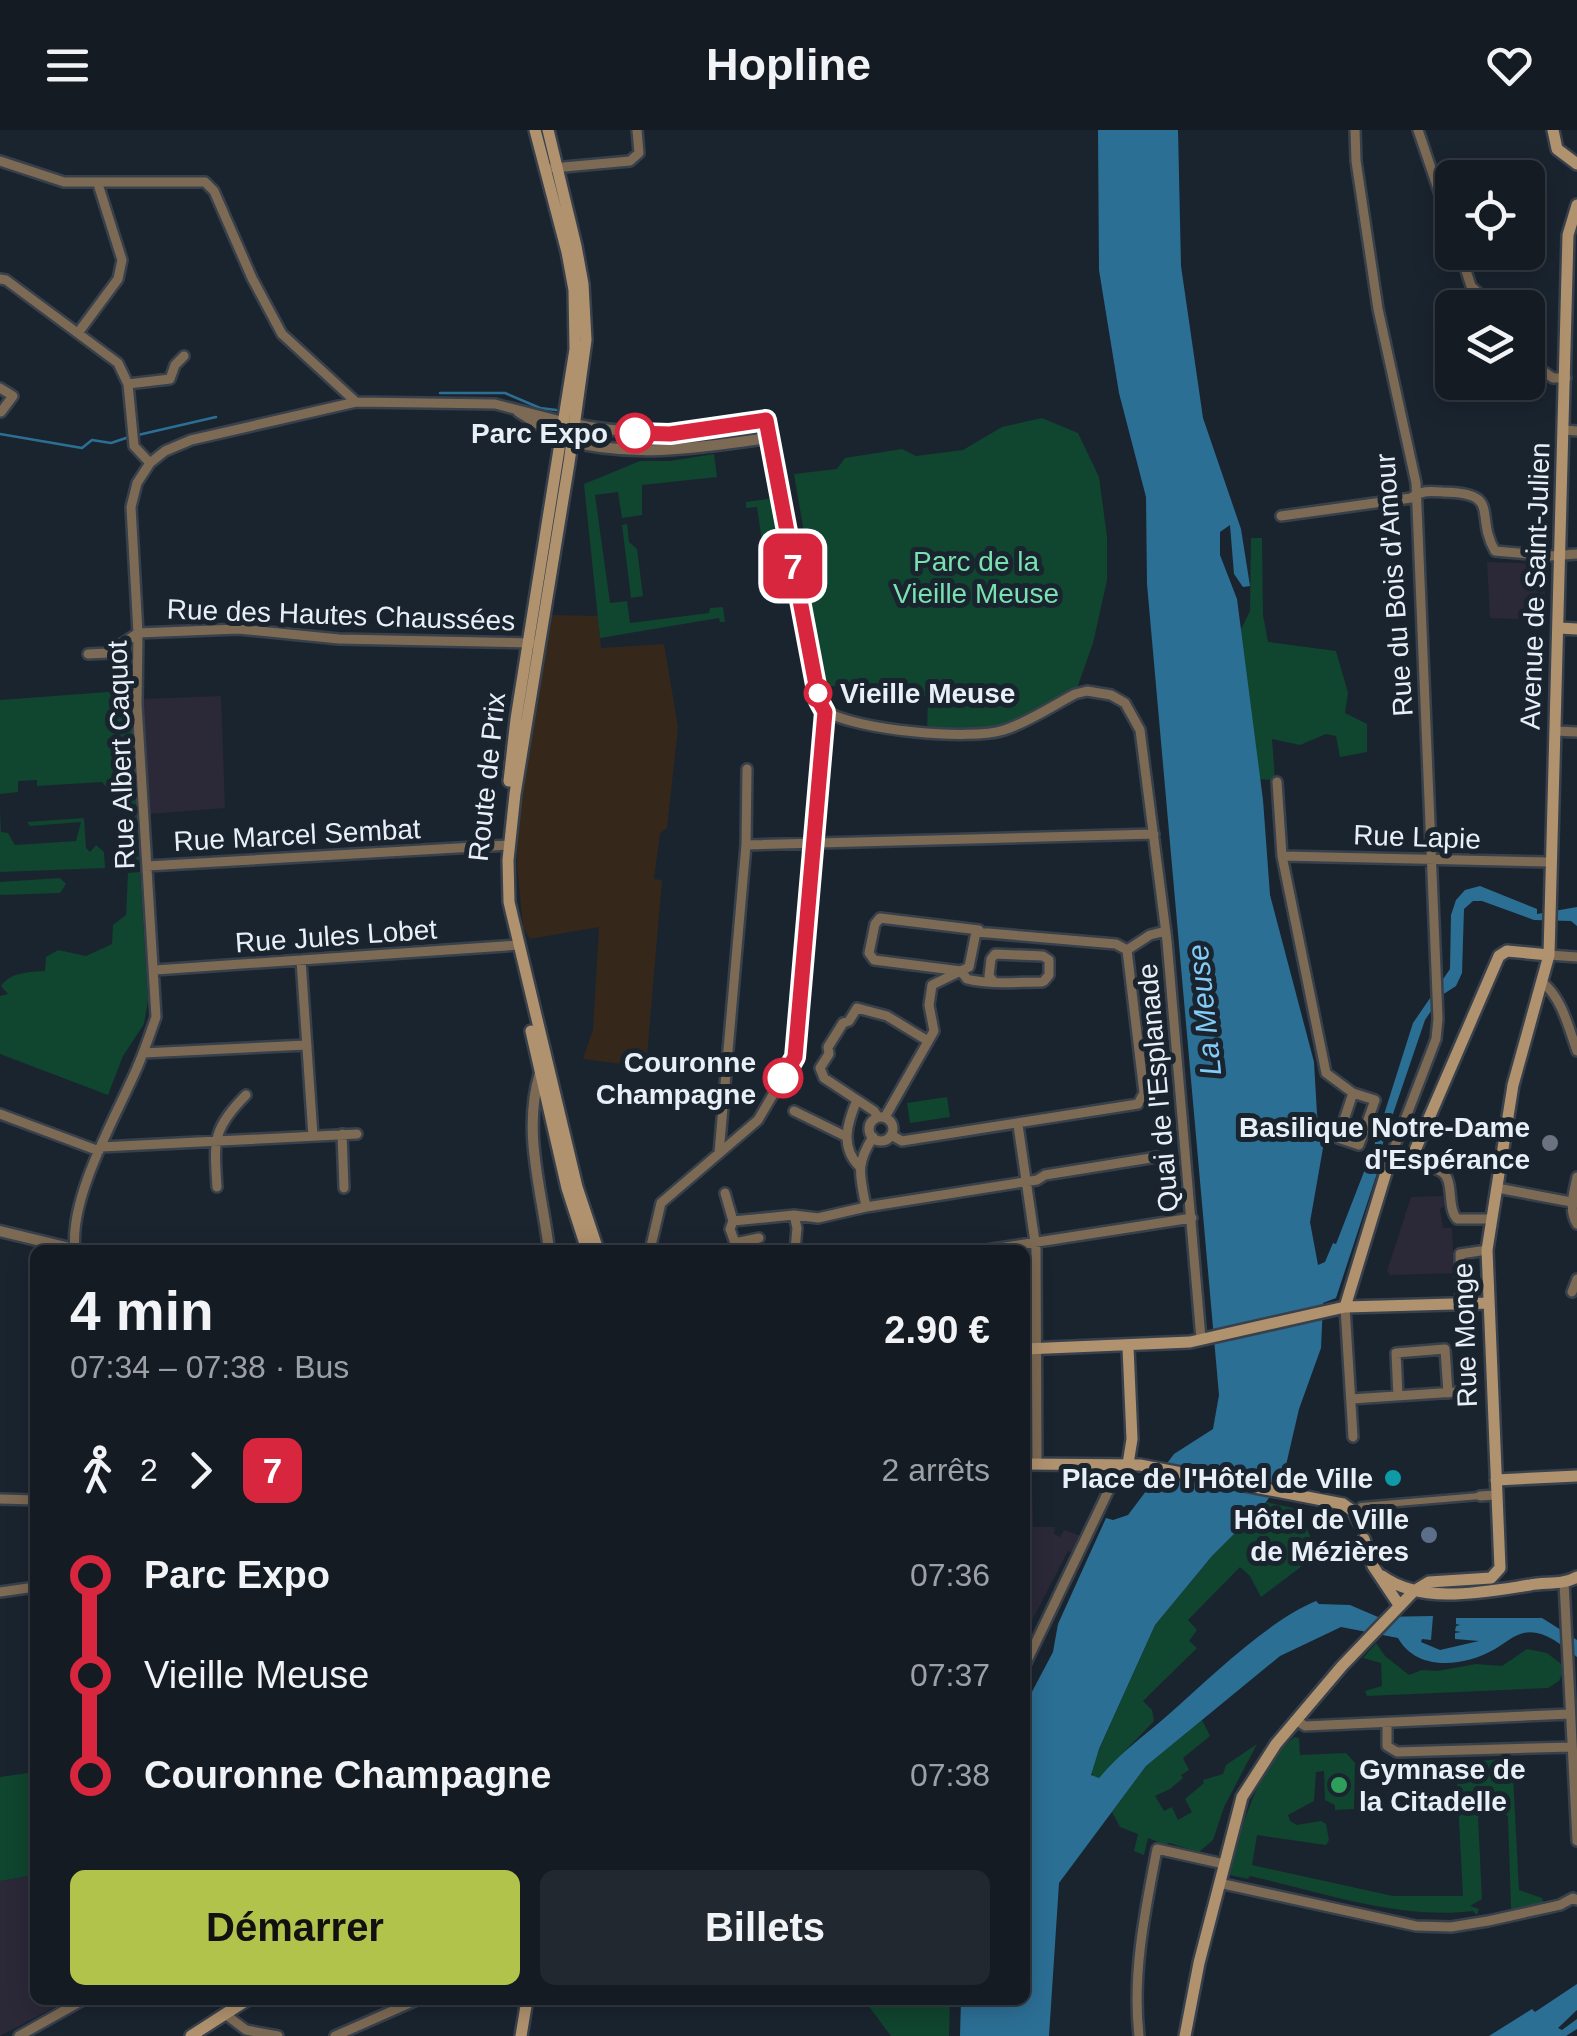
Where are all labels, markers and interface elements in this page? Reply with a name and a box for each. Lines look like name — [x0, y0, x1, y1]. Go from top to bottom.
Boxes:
icon: menu — [40, 38, 95, 93]
icon: heart — [1482, 38, 1537, 93]
text: Hopline — [706, 39, 871, 90]
map controls — [1435, 160, 1545, 400]
button: locate — [1435, 160, 1545, 270]
button: layers — [1435, 290, 1545, 400]
marker: Parc Expo — [616, 414, 654, 452]
place label: Parc Expo — [471, 418, 608, 449]
street label: Avenue de Saint-Julien — [1514, 442, 1556, 730]
street label: Rue du Bois d'Amour — [1369, 452, 1419, 718]
line badge: 7 — [760, 534, 826, 598]
park label: Parc de la Vieille Meuse — [893, 546, 1059, 609]
text: 7 — [783, 547, 803, 586]
street label: Rue des Hautes Chaussées — [166, 593, 516, 637]
street label: Rue Albert Caquot — [102, 640, 140, 870]
place label: Vieille Meuse — [840, 678, 1015, 709]
marker: Vieille Meuse — [805, 680, 831, 706]
street label: Route de Prix — [463, 691, 511, 863]
street label: Rue Marcel Sembat — [173, 813, 422, 857]
street label: Rue Lapie — [1353, 819, 1481, 855]
street label: Rue Jules Lobet — [234, 913, 438, 959]
water label: La Meuse — [1181, 943, 1227, 1077]
street label: Quai de l'Esplanade — [1132, 962, 1184, 1214]
place label: Couronne Champagne — [596, 1047, 756, 1110]
marker: Couronne Champagne — [764, 1059, 802, 1097]
place label: Basilique Notre-Dame d'Espérance — [1239, 1112, 1530, 1175]
marker: Basilique Notre-Dame d'Espérance — [1539, 1132, 1561, 1154]
street label: Rue Monge — [1447, 1262, 1483, 1408]
text: 4 min — [70, 1280, 214, 1342]
text: 2.90 € — [884, 1309, 990, 1351]
text: 07:34 – 07:38 · Bus — [70, 1349, 349, 1385]
icon: walk — [70, 1443, 125, 1498]
icon: forward — [173, 1443, 228, 1498]
text: 7 — [263, 1451, 282, 1490]
text: 2 — [140, 1452, 158, 1488]
text: 2 arrêts — [882, 1452, 990, 1488]
place label: Place de l'Hôtel de Ville — [1062, 1463, 1373, 1494]
marker: Place de l'Hôtel de Ville — [1382, 1467, 1404, 1489]
place label: Hôtel de Ville de Mézières — [1234, 1504, 1409, 1567]
marker: Hôtel de Ville de Mézières — [1418, 1524, 1440, 1546]
text: Parc Expo — [144, 1554, 330, 1596]
text: 07:36 — [910, 1557, 990, 1593]
text: Vieille Meuse — [144, 1654, 369, 1696]
text: 07:37 — [910, 1657, 990, 1693]
text: Couronne Champagne — [144, 1754, 551, 1796]
place label: Gymnase de la Citadelle — [1359, 1754, 1526, 1817]
text: 07:38 — [910, 1757, 990, 1793]
marker: Gymnase de la Citadelle — [1328, 1774, 1350, 1796]
button: Démarrer — [70, 1870, 520, 1985]
button: Billets — [540, 1870, 990, 1985]

